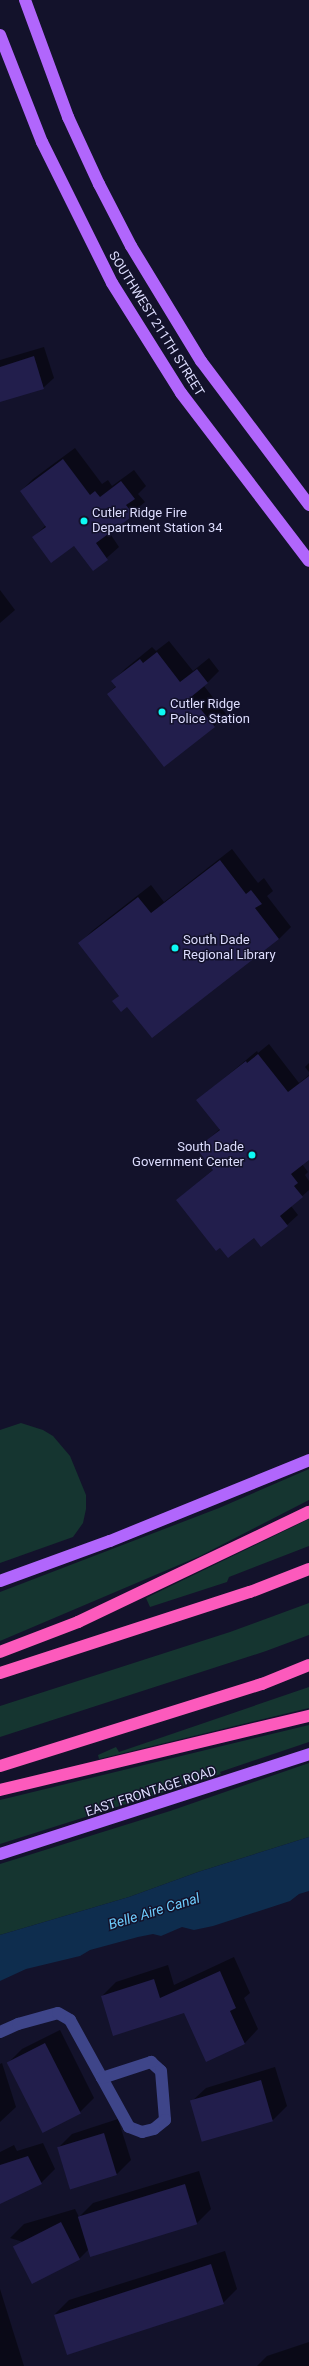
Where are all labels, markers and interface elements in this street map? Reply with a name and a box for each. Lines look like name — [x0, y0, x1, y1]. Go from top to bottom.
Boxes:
street label: SOUTHWEST 211TH STREET — [105, 249, 207, 399]
place label: Cutler Ridge Fire Department Station 34 — [92, 506, 223, 537]
marker: Cutler Ridge Fire Department Station 34 — [79, 516, 89, 526]
place label: Cutler Ridge Police Station — [170, 697, 250, 728]
marker: Cutler Ridge Police Station — [157, 707, 167, 717]
place label: South Dade Regional Library — [183, 933, 276, 964]
marker: South Dade Regional Library — [170, 943, 180, 953]
place label: South Dade Government Center — [132, 1140, 244, 1171]
marker: South Dade Government Center — [247, 1150, 257, 1160]
street label: EAST FRONTAGE ROAD — [84, 1763, 218, 1821]
water label: Belle Aire Canal — [106, 1889, 202, 1933]

